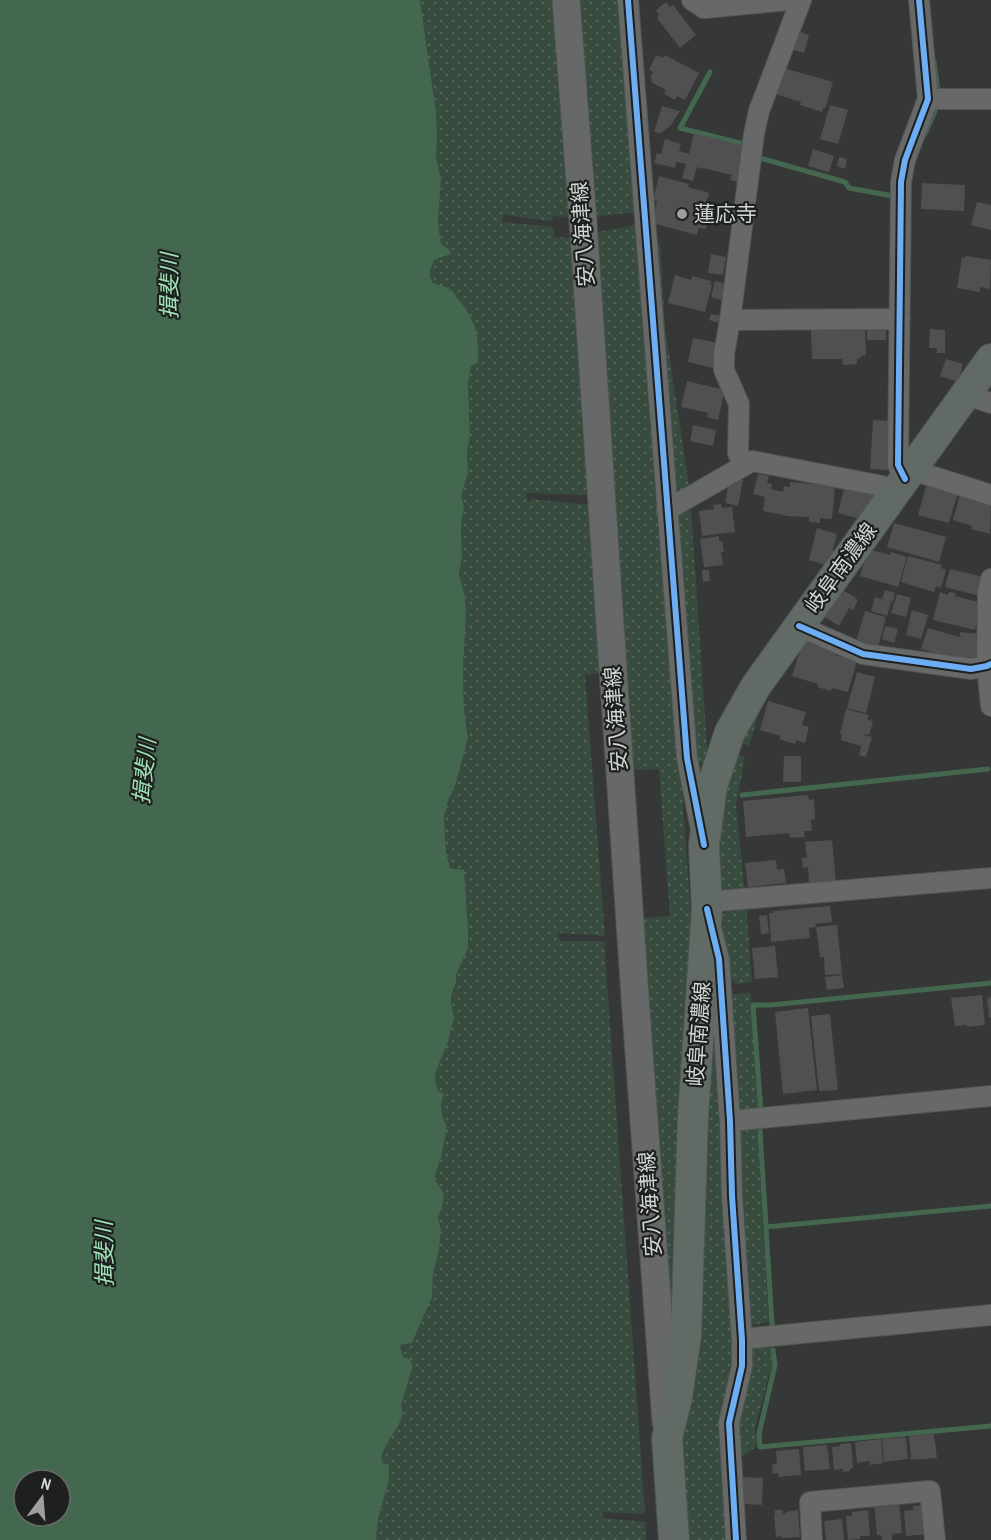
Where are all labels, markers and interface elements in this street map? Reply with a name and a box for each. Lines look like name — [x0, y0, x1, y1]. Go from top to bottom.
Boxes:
street label: 安八海津線 — [564, 181, 601, 287]
place label: 蓮応寺 — [694, 199, 757, 228]
marker: 蓮応寺 — [675, 207, 689, 221]
water label: 揖斐川 — [154, 251, 184, 319]
street label: 岐阜南濃線 — [798, 517, 883, 619]
street label: 安八海津線 — [597, 666, 634, 772]
water label: 揖斐川 — [126, 735, 163, 805]
street label: 岐阜南濃線 — [680, 981, 717, 1087]
street label: 安八海津線 — [631, 1151, 668, 1257]
water label: 揖斐川 — [88, 1219, 120, 1287]
north arrow — [12, 1468, 72, 1528]
text: N — [39, 1472, 54, 1495]

